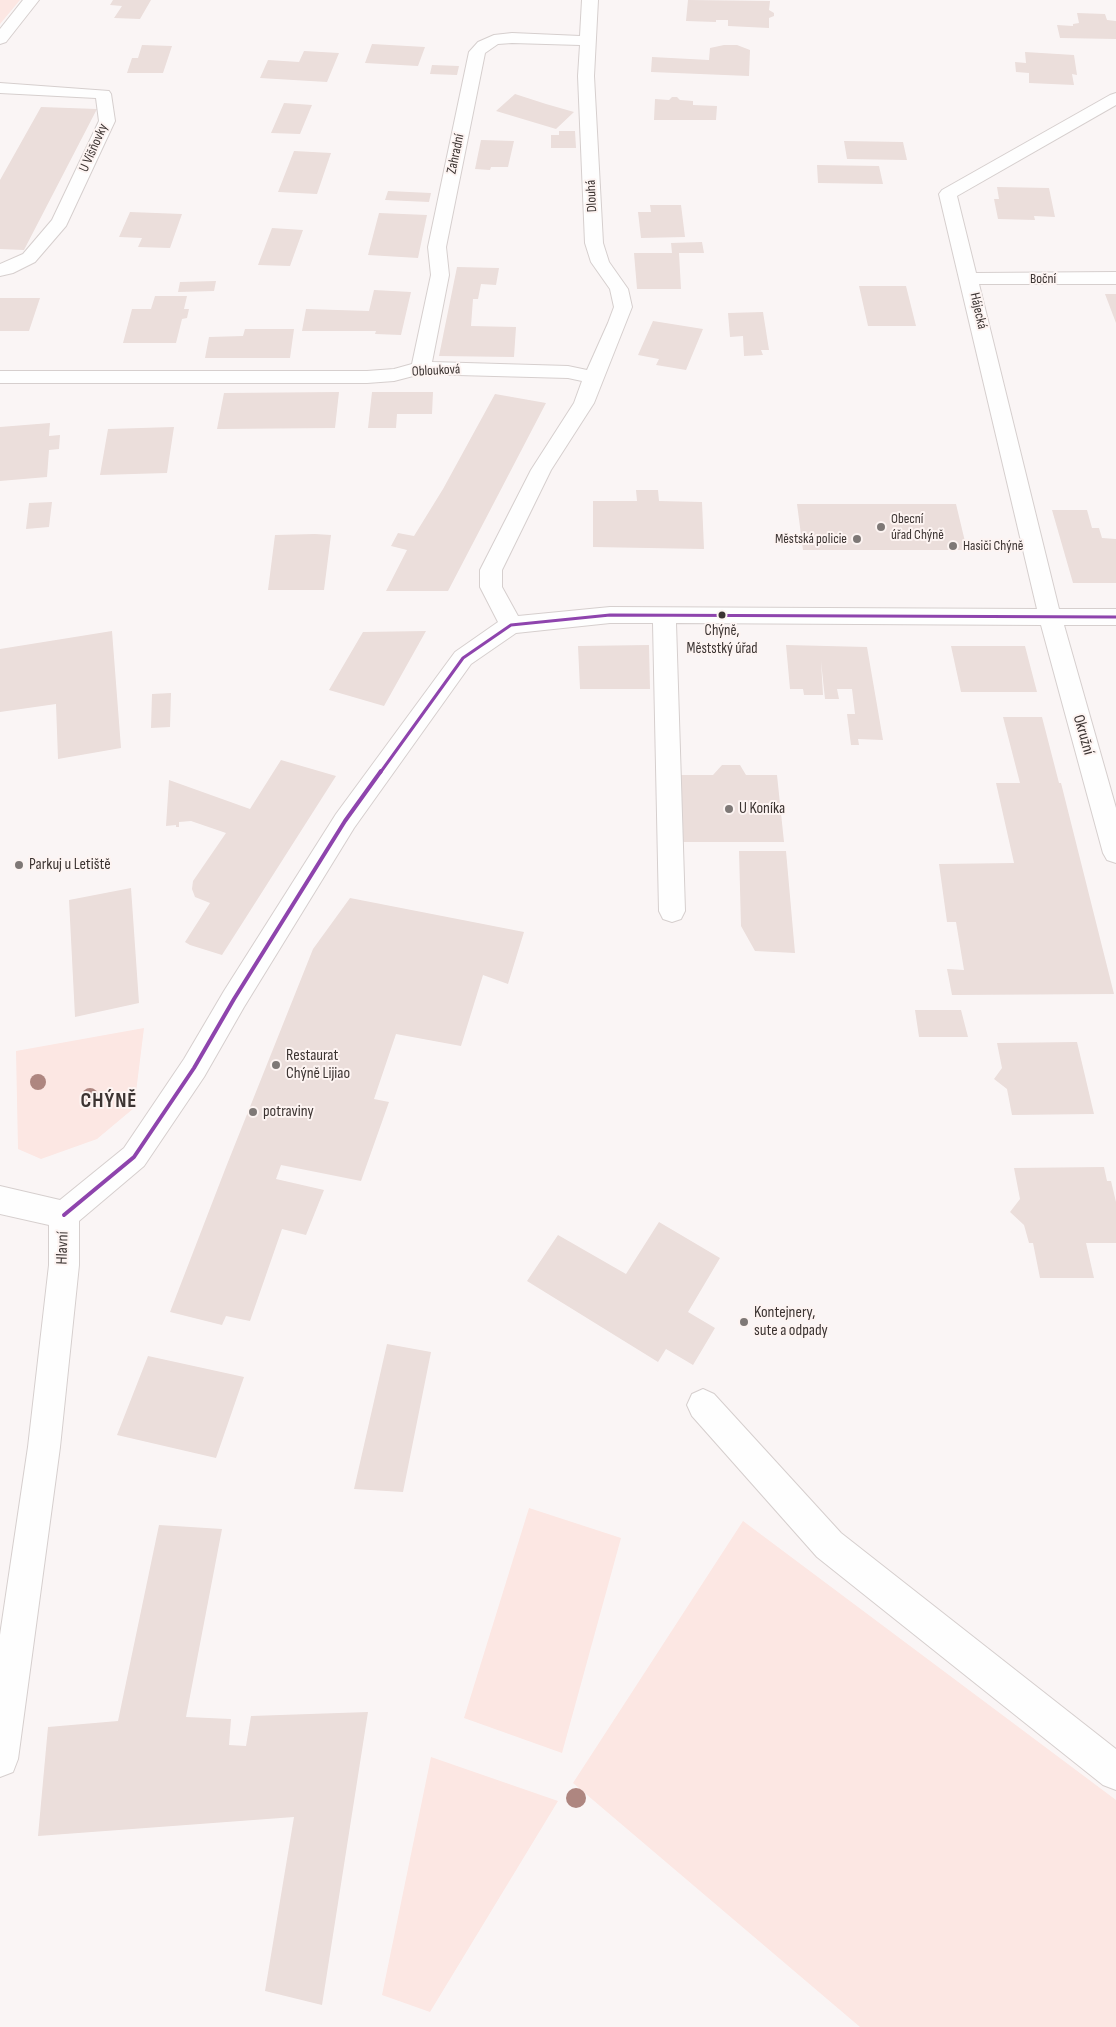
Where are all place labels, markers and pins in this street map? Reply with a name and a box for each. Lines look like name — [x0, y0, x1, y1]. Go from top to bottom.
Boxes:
place label: Obecní úřad Chýně — [891, 511, 944, 544]
marker: Obecní úřad Chýně — [875, 521, 887, 533]
place label: Městská policie — [775, 531, 847, 547]
marker: Městská policie — [851, 533, 863, 545]
place label: Hasiči Chýně — [963, 538, 1023, 554]
marker: Hasiči Chýně — [947, 540, 959, 552]
marker: Chýně, Měststký úřad — [717, 610, 727, 620]
place label: Chýně, Měststký úřad — [686, 622, 758, 657]
place label: U Koníka — [739, 799, 785, 819]
marker: U Koníka — [723, 803, 735, 815]
place label: Parkuj u Letiště — [29, 855, 111, 875]
marker: Parkuj u Letiště — [13, 859, 25, 871]
place label: Restaurat Chýně Lijiao — [286, 1046, 350, 1084]
marker: Restaurat Chýně Lijiao — [270, 1059, 282, 1071]
place label: potraviny — [263, 1102, 314, 1122]
marker: potraviny — [247, 1106, 259, 1118]
place label: Kontejnery, sute a odpady — [754, 1303, 828, 1341]
marker: Kontejnery, sute a odpady — [738, 1316, 750, 1328]

